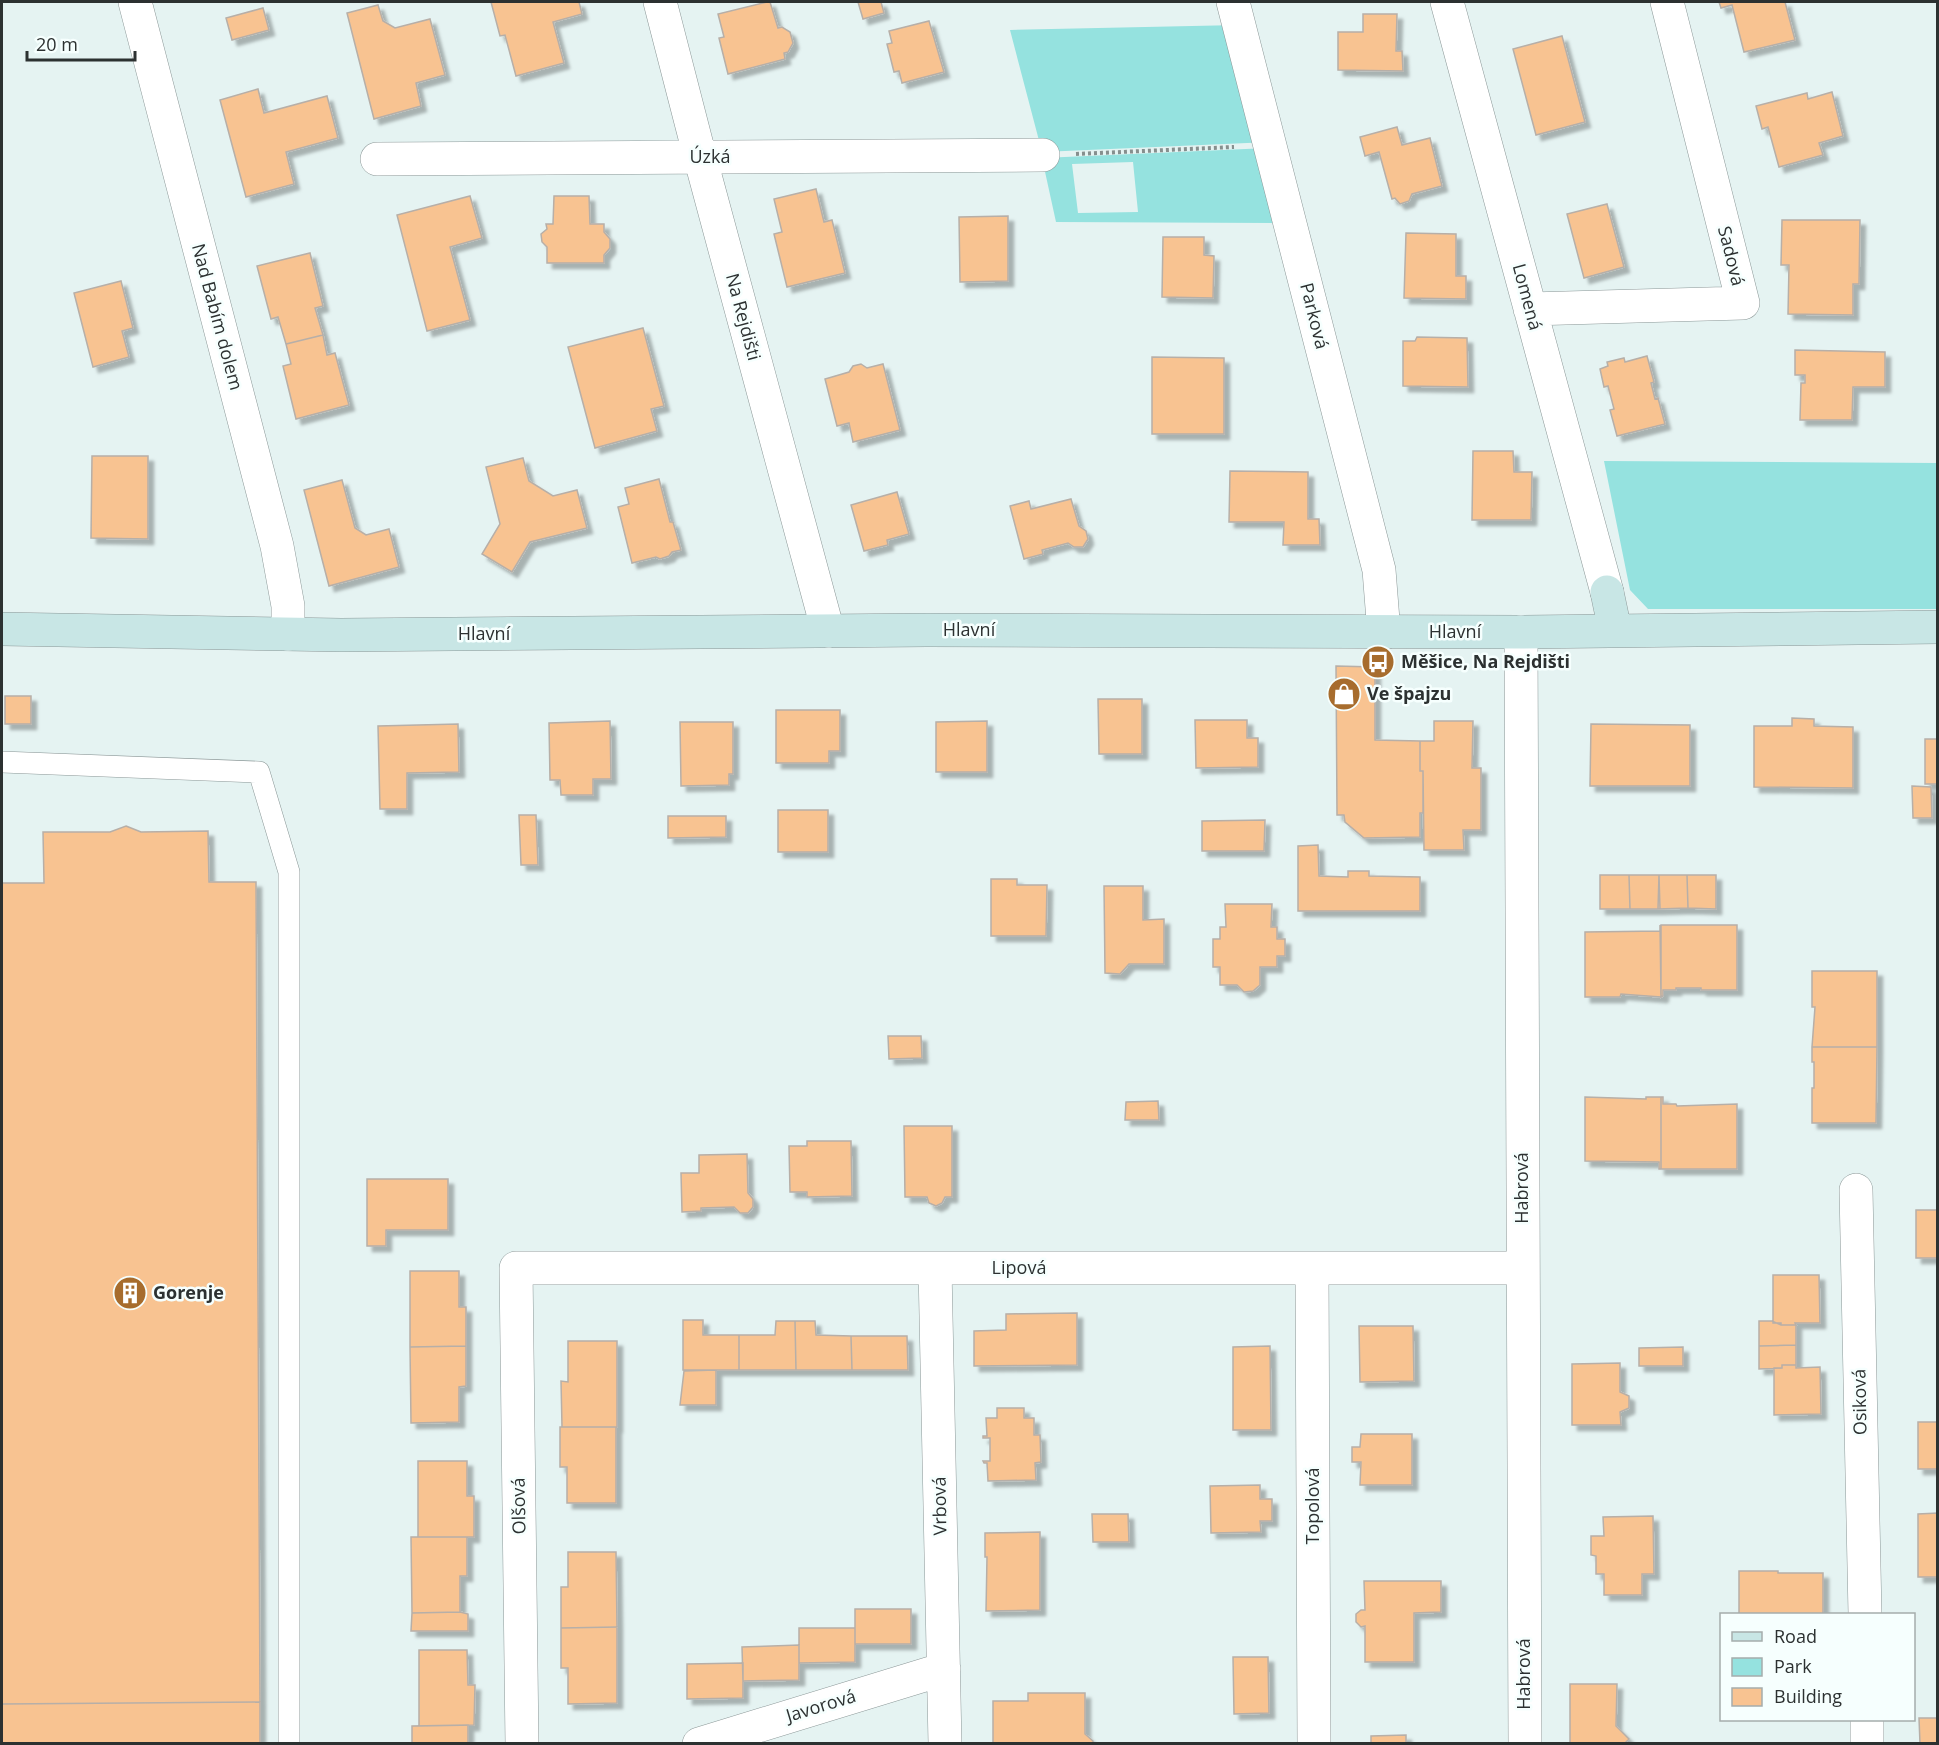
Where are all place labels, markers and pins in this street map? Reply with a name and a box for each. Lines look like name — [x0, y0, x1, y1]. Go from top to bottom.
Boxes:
bus stop icon: Měšice, Na Rejdišti — [1360, 644, 1396, 680]
place label: Měšice, Na Rejdišti — [1401, 649, 1570, 673]
shop icon: Ve špajzu — [1326, 676, 1362, 712]
place label: Ve špajzu — [1367, 681, 1451, 705]
building icon: Gorenje — [112, 1275, 148, 1311]
place label: Gorenje — [153, 1280, 224, 1304]

